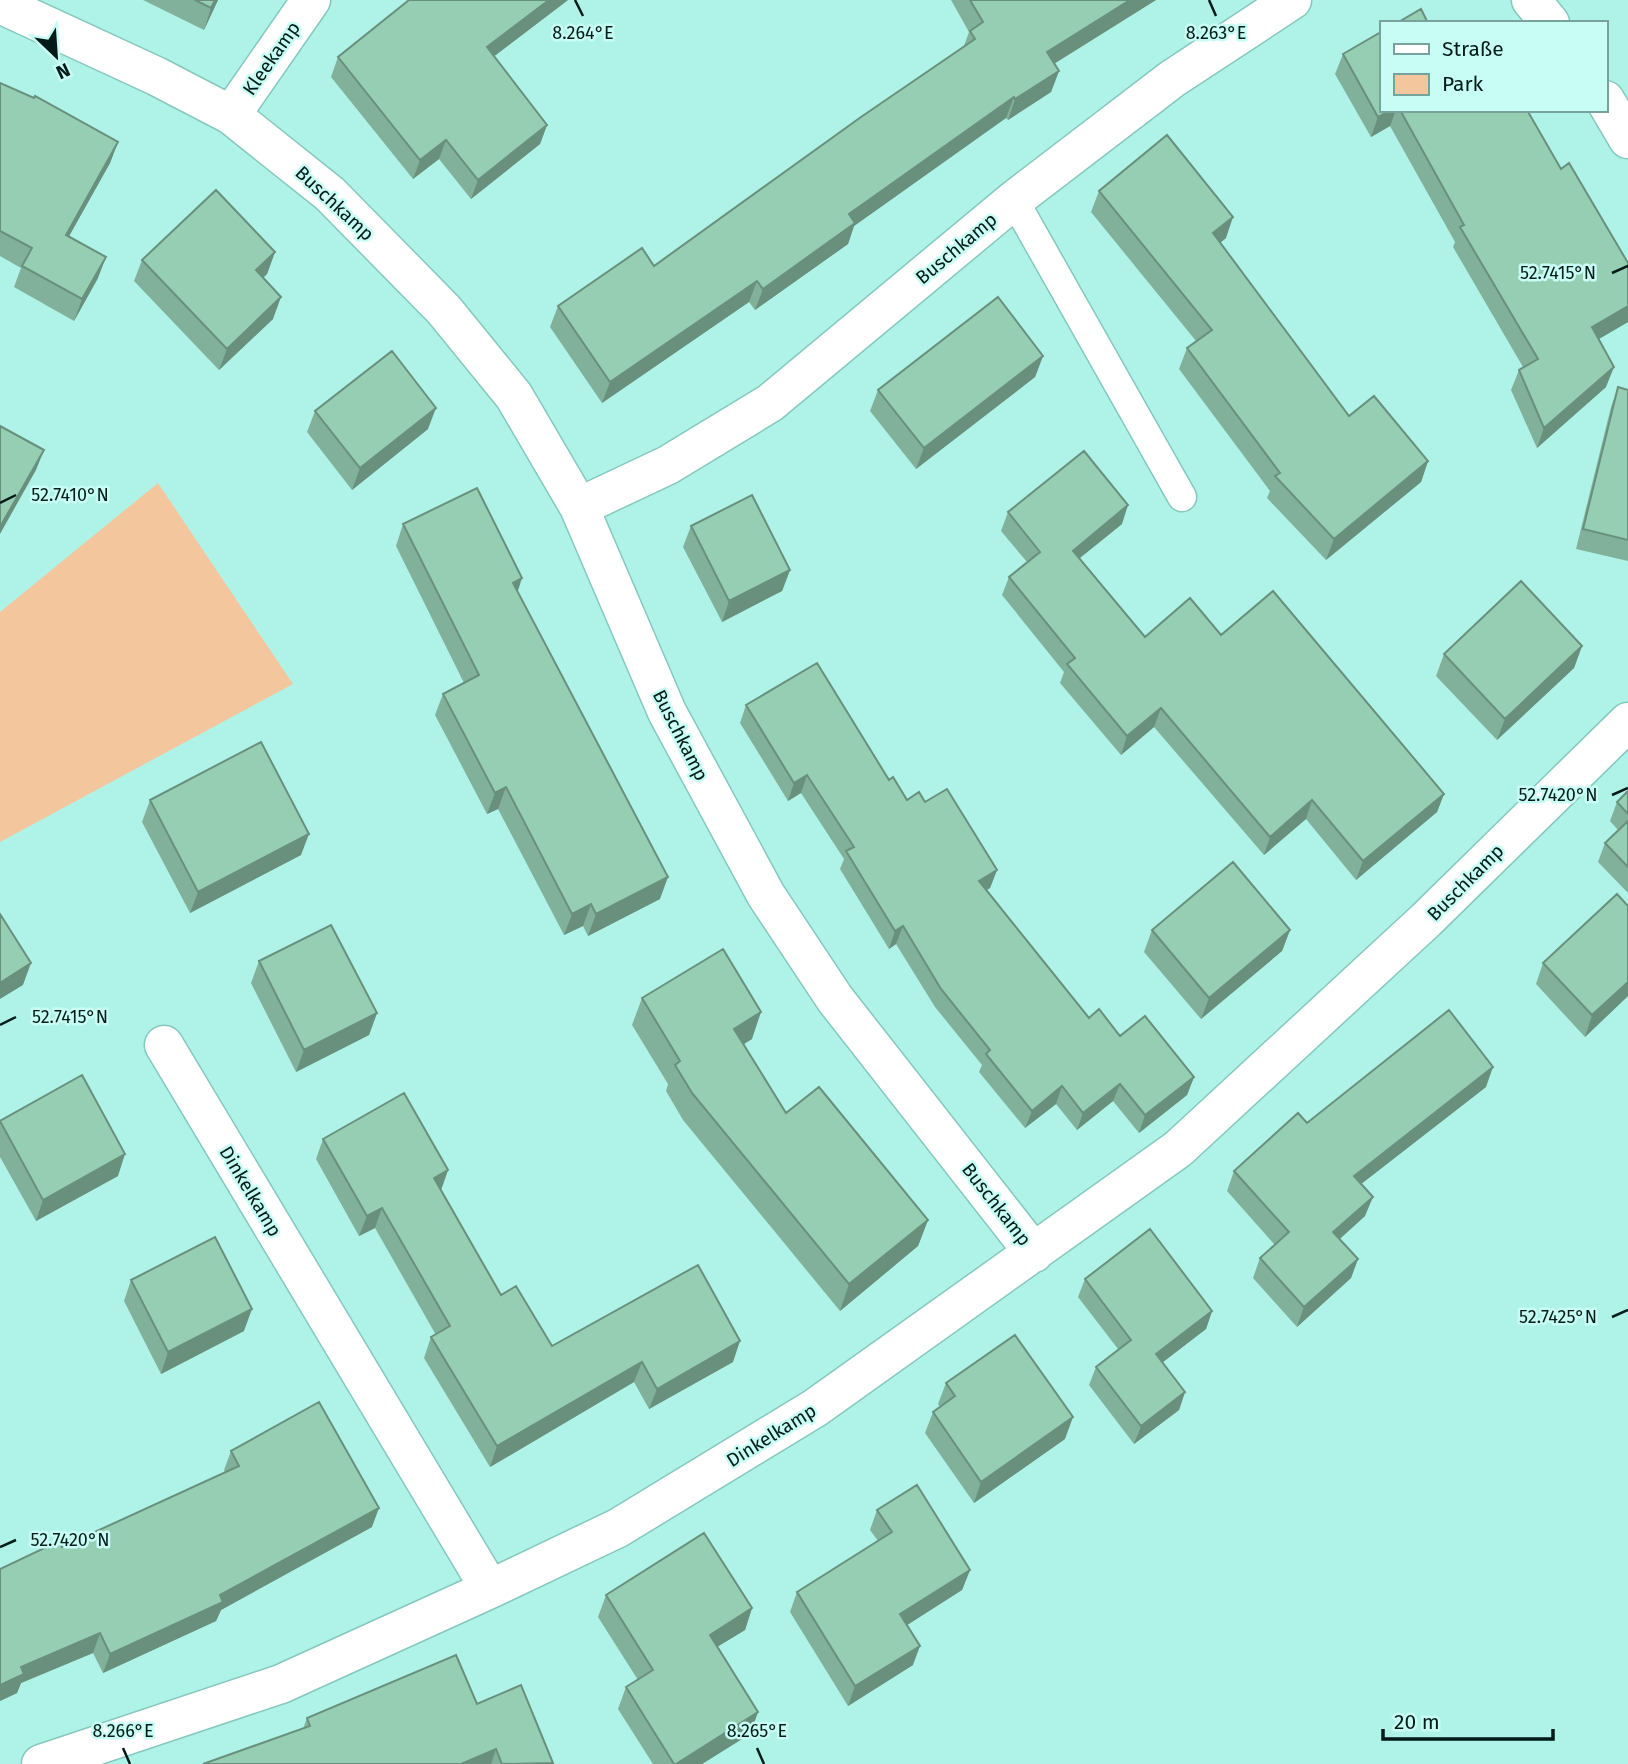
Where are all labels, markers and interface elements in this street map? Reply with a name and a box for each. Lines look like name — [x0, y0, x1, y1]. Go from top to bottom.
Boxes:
street label: Kleekamp — [238, 17, 305, 100]
north arrow — [21, 21, 91, 91]
legend — [1380, 21, 1607, 112]
text: 8.264°E — [552, 22, 614, 44]
text: 8.263°E — [1186, 22, 1246, 44]
text: Straße — [1442, 36, 1504, 62]
text: N — [52, 58, 74, 84]
text: Park — [1442, 71, 1484, 97]
street label: Buschkamp — [291, 161, 379, 246]
street label: Buschkamp — [911, 208, 1002, 289]
text: 52.7415°N — [1520, 262, 1596, 284]
text: 52.7410°N — [31, 484, 109, 506]
street label: Buschkamp — [648, 686, 713, 785]
text: 52.7420°N — [1518, 784, 1598, 806]
street label: Buschkamp — [1422, 839, 1509, 926]
text: 52.7415°N — [32, 1006, 108, 1028]
street label: Dinkelkamp — [215, 1142, 287, 1241]
street label: Buschkamp — [957, 1158, 1036, 1250]
text: 52.7425°N — [1519, 1306, 1597, 1328]
street label: Dinkelkamp — [722, 1399, 820, 1472]
text: 52.7420°N — [30, 1529, 110, 1551]
scale bar — [1383, 1698, 1553, 1742]
text: 20 m — [1394, 1709, 1440, 1735]
text: 8.266°E — [92, 1720, 154, 1742]
text: 8.265°E — [727, 1720, 787, 1742]

